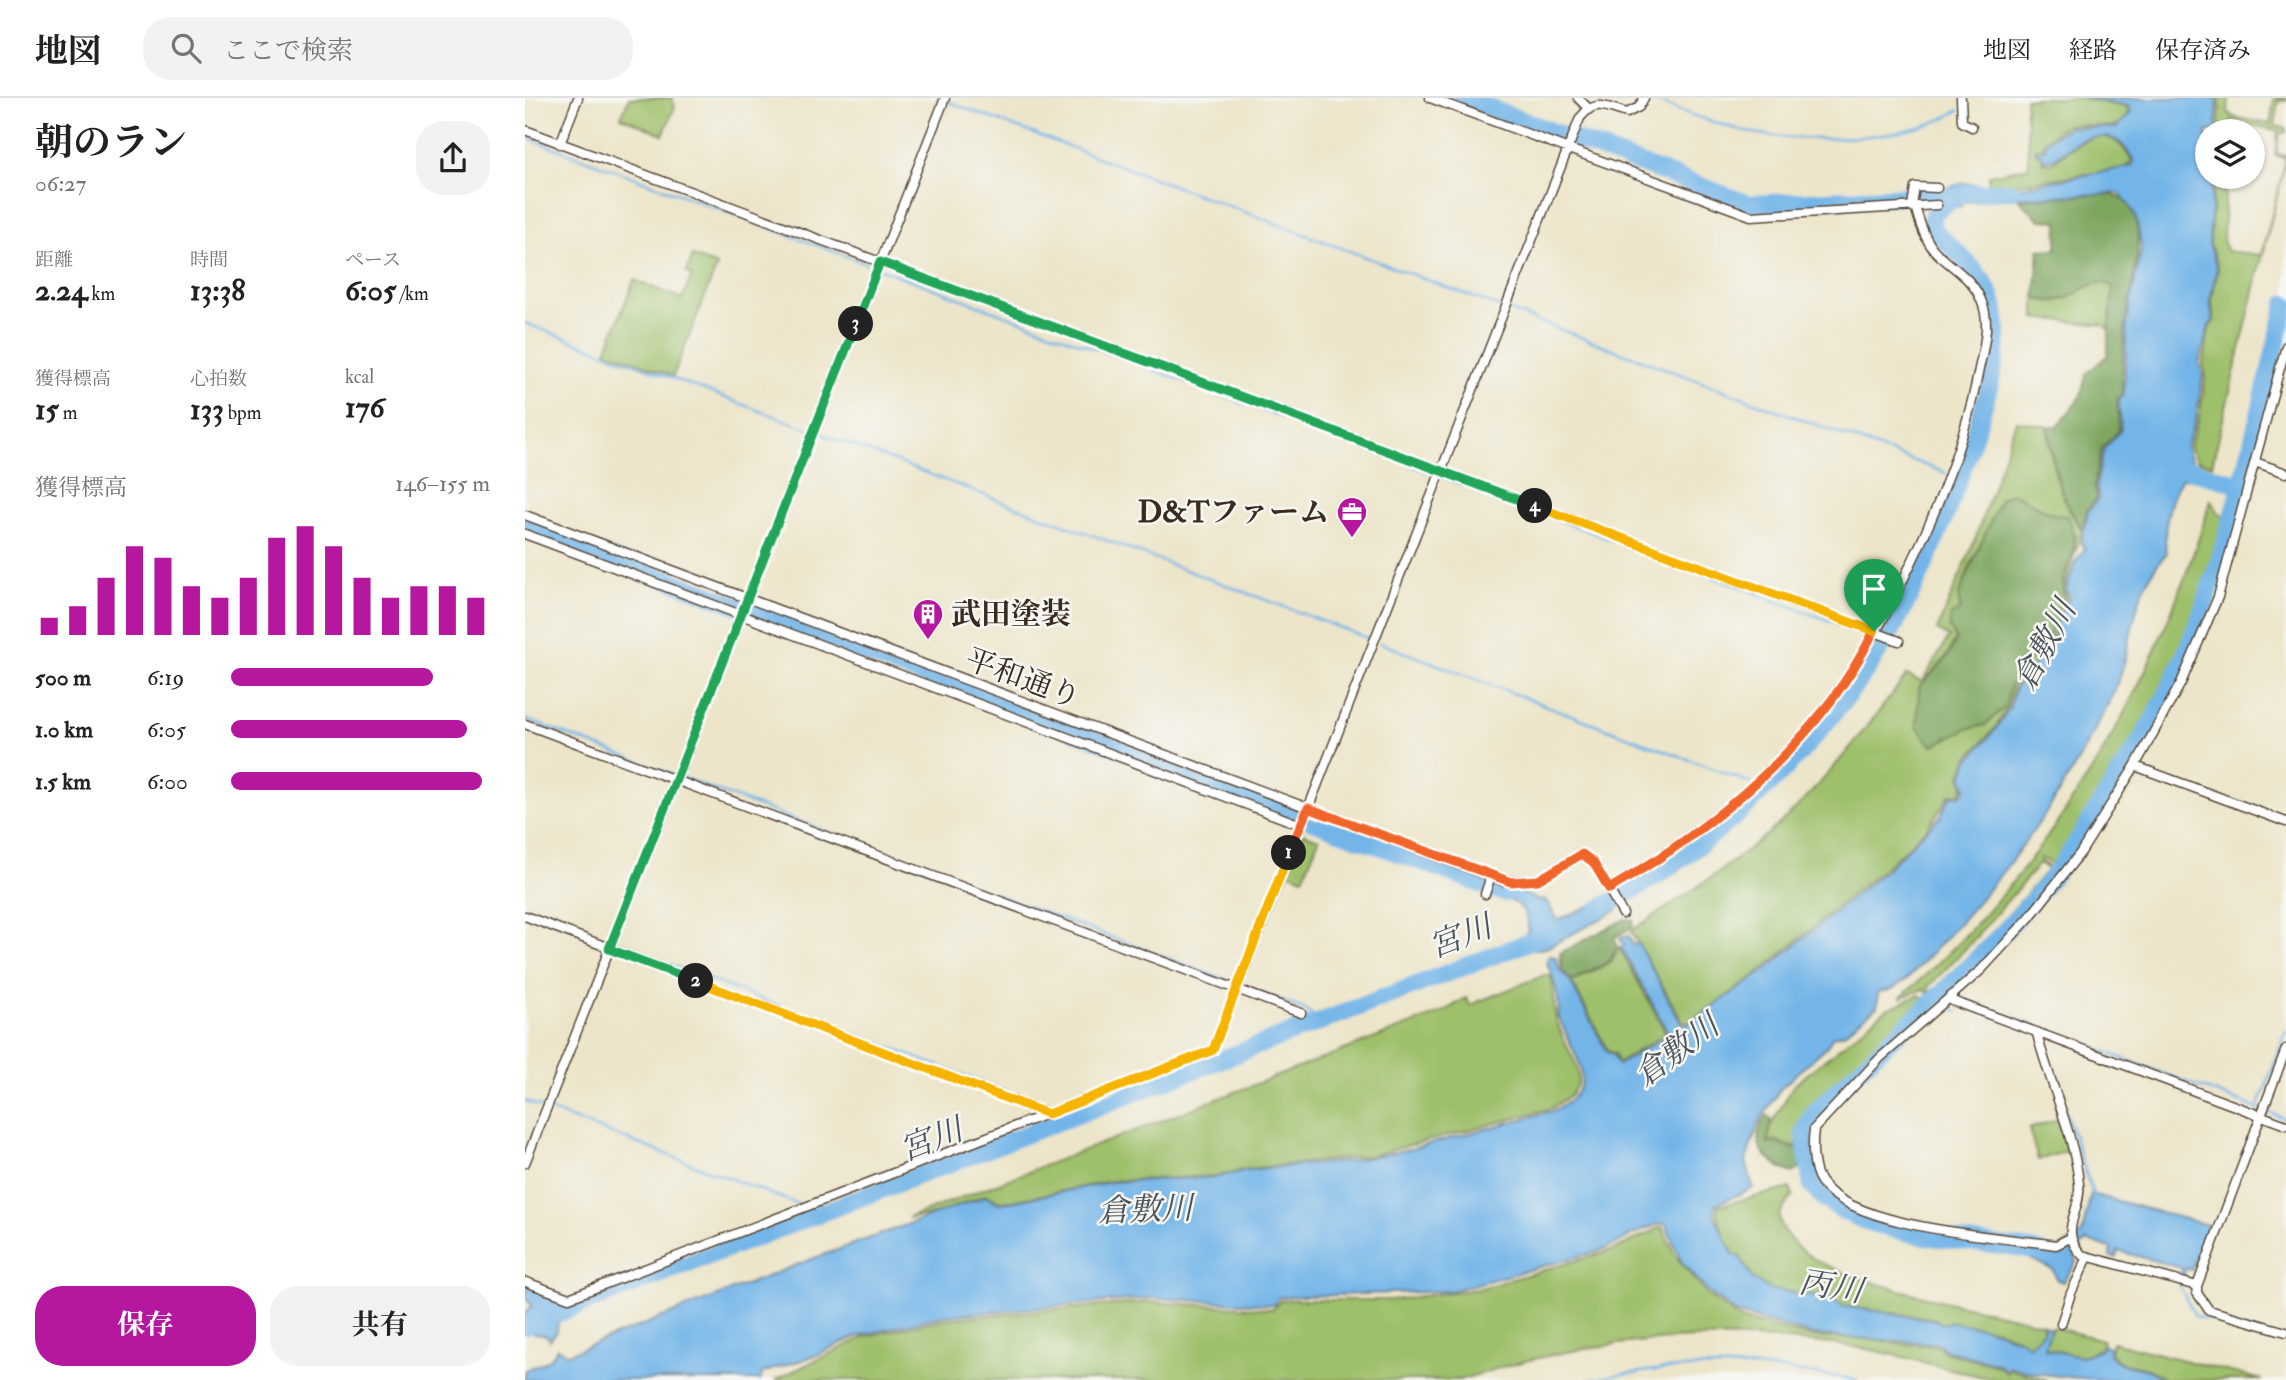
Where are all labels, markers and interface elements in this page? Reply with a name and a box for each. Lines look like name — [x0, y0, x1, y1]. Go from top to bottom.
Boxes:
search box — [143, 17, 633, 80]
icon: search — [167, 29, 205, 67]
text: 地図 — [35, 31, 101, 72]
text: ここで検索 — [223, 35, 353, 67]
text: 地図 — [1983, 35, 2031, 66]
text: 経路 — [2069, 35, 2117, 66]
text: 保存済み — [2155, 35, 2251, 66]
text: 朝のラン — [35, 119, 187, 167]
map controls — [2195, 119, 2265, 189]
button: layers — [2195, 119, 2265, 189]
button: share — [416, 121, 490, 195]
text: 06:27 — [35, 169, 86, 198]
text: 距離 — [35, 248, 73, 272]
text: 時間 — [190, 248, 228, 272]
text: ペース — [345, 248, 401, 272]
text: 2.24 — [35, 272, 87, 309]
text: 13:38 — [190, 272, 245, 309]
text: 6:05 — [345, 272, 396, 309]
text: km — [87, 282, 115, 306]
text: /km — [396, 282, 429, 306]
pin: 3 — [839, 306, 873, 342]
text: 3 — [852, 311, 859, 335]
text: kcal — [345, 365, 374, 389]
text: 獲得標高 — [35, 367, 111, 391]
text: 心拍数 — [190, 367, 247, 391]
text: 176 — [345, 389, 385, 426]
text: 15 — [35, 391, 59, 428]
text: 133 — [190, 391, 224, 428]
text: m — [59, 401, 78, 425]
text: bpm — [224, 401, 261, 425]
text: 146–155 m — [395, 469, 490, 498]
text: 獲得標高 — [35, 473, 127, 502]
pin: 4 — [1517, 488, 1553, 524]
text: 4 — [1529, 493, 1540, 517]
place label: D&Tファーム — [1138, 494, 1329, 531]
office icon: D&Tファーム — [1335, 495, 1369, 539]
pin — [1844, 559, 1904, 631]
icon: arrive — [1855, 570, 1893, 608]
water label: 倉敷川 — [2005, 591, 2086, 697]
place label: 武田塗装 — [951, 596, 1071, 633]
building icon: 武田塗装 — [911, 597, 945, 641]
street label: 平和通り — [960, 641, 1086, 716]
text: 500 m — [35, 663, 91, 692]
text: 6:19 — [147, 663, 184, 692]
text: 1.0 km — [35, 715, 93, 744]
text: 6:05 — [147, 715, 186, 744]
text: 1.5 km — [35, 767, 91, 796]
text: 6:00 — [147, 767, 188, 796]
pin: 1 — [1271, 836, 1307, 870]
text: 1 — [1285, 840, 1292, 864]
water label: 宮川 — [1423, 906, 1500, 967]
pin: 2 — [679, 964, 713, 998]
text: 2 — [691, 968, 700, 992]
water label: 倉敷川 — [1626, 1004, 1729, 1096]
water label: 宮川 — [894, 1109, 971, 1170]
water label: 倉敷川 — [1096, 1188, 1197, 1232]
water label: 丙川 — [1796, 1262, 1869, 1312]
button: 保存 — [35, 1286, 256, 1366]
button: 共有 — [270, 1286, 490, 1366]

